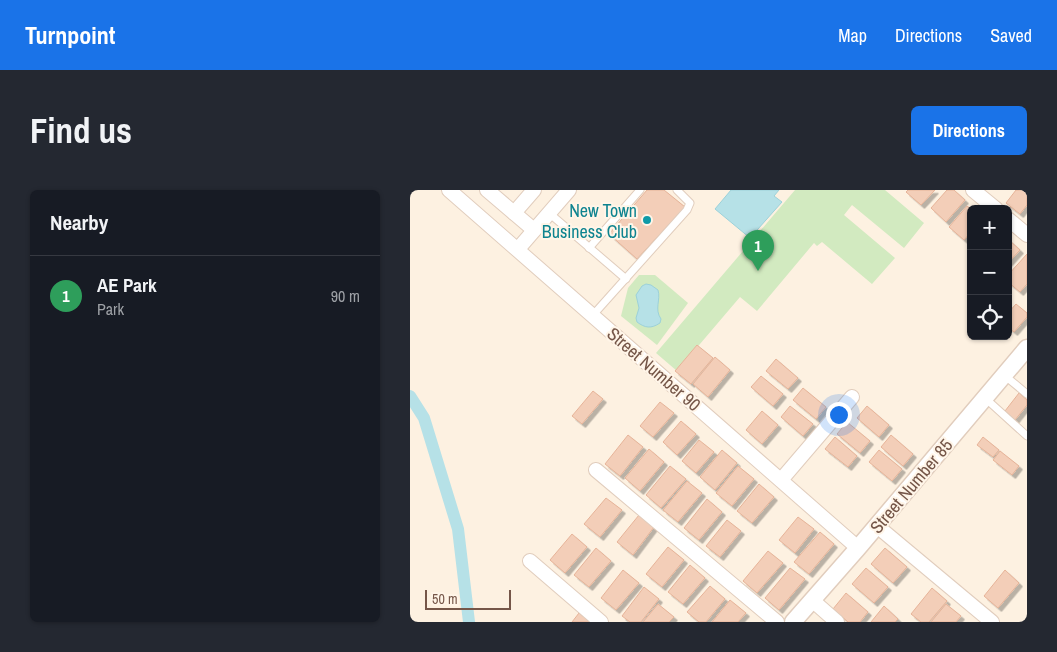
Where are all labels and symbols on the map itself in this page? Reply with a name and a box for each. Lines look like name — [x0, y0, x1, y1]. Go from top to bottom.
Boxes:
place label: New Town Business Club — [542, 198, 637, 244]
marker: New Town Business Club — [641, 214, 653, 226]
pin: 1 — [742, 230, 774, 271]
street label: Street Number 90 — [602, 321, 706, 417]
your location — [826, 402, 852, 428]
street label: Street Number 85 — [864, 433, 958, 539]
scale bar — [425, 587, 511, 610]

